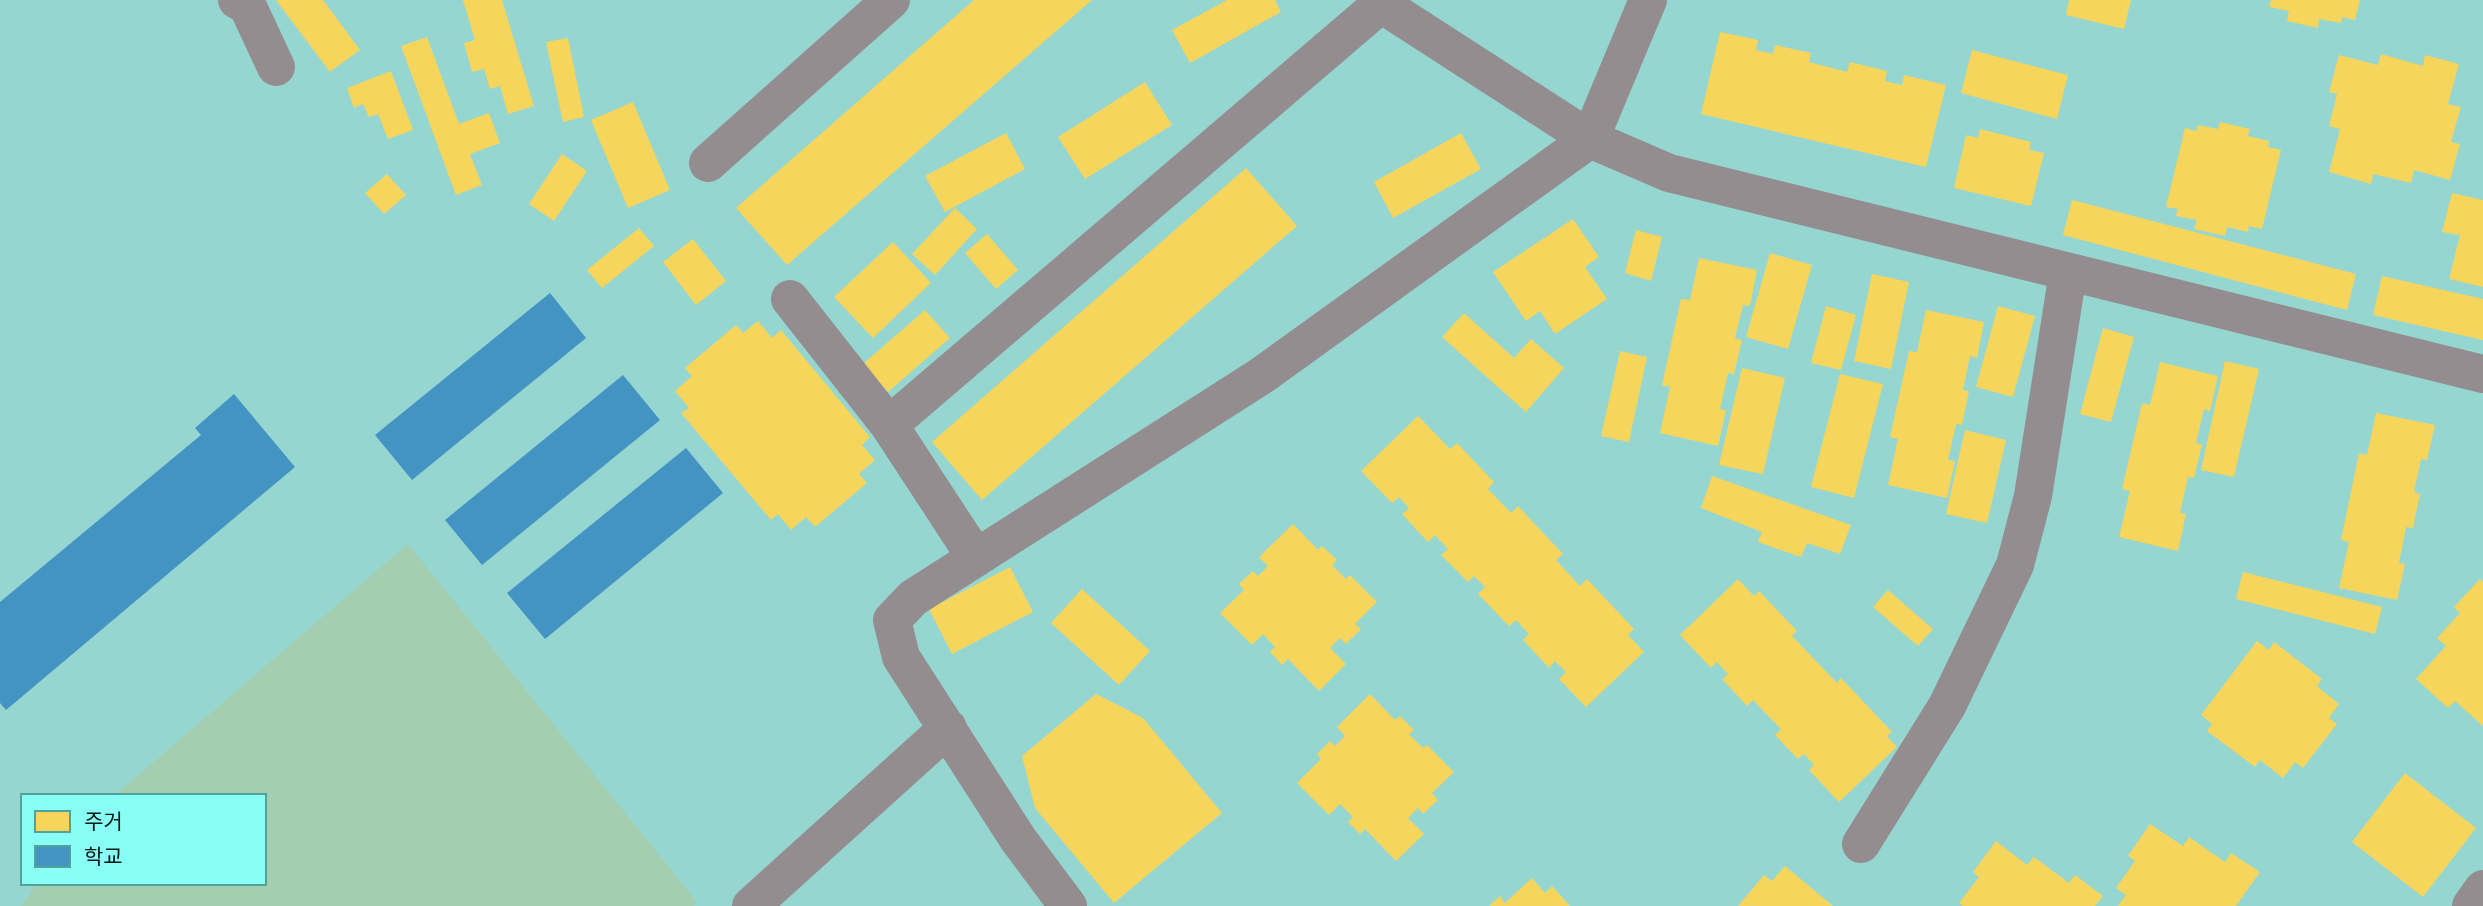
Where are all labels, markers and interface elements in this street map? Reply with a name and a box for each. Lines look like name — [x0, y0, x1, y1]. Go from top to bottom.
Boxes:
legend — [21, 794, 266, 885]
text: 주거 — [84, 810, 123, 835]
text: 학교 — [84, 845, 123, 870]

